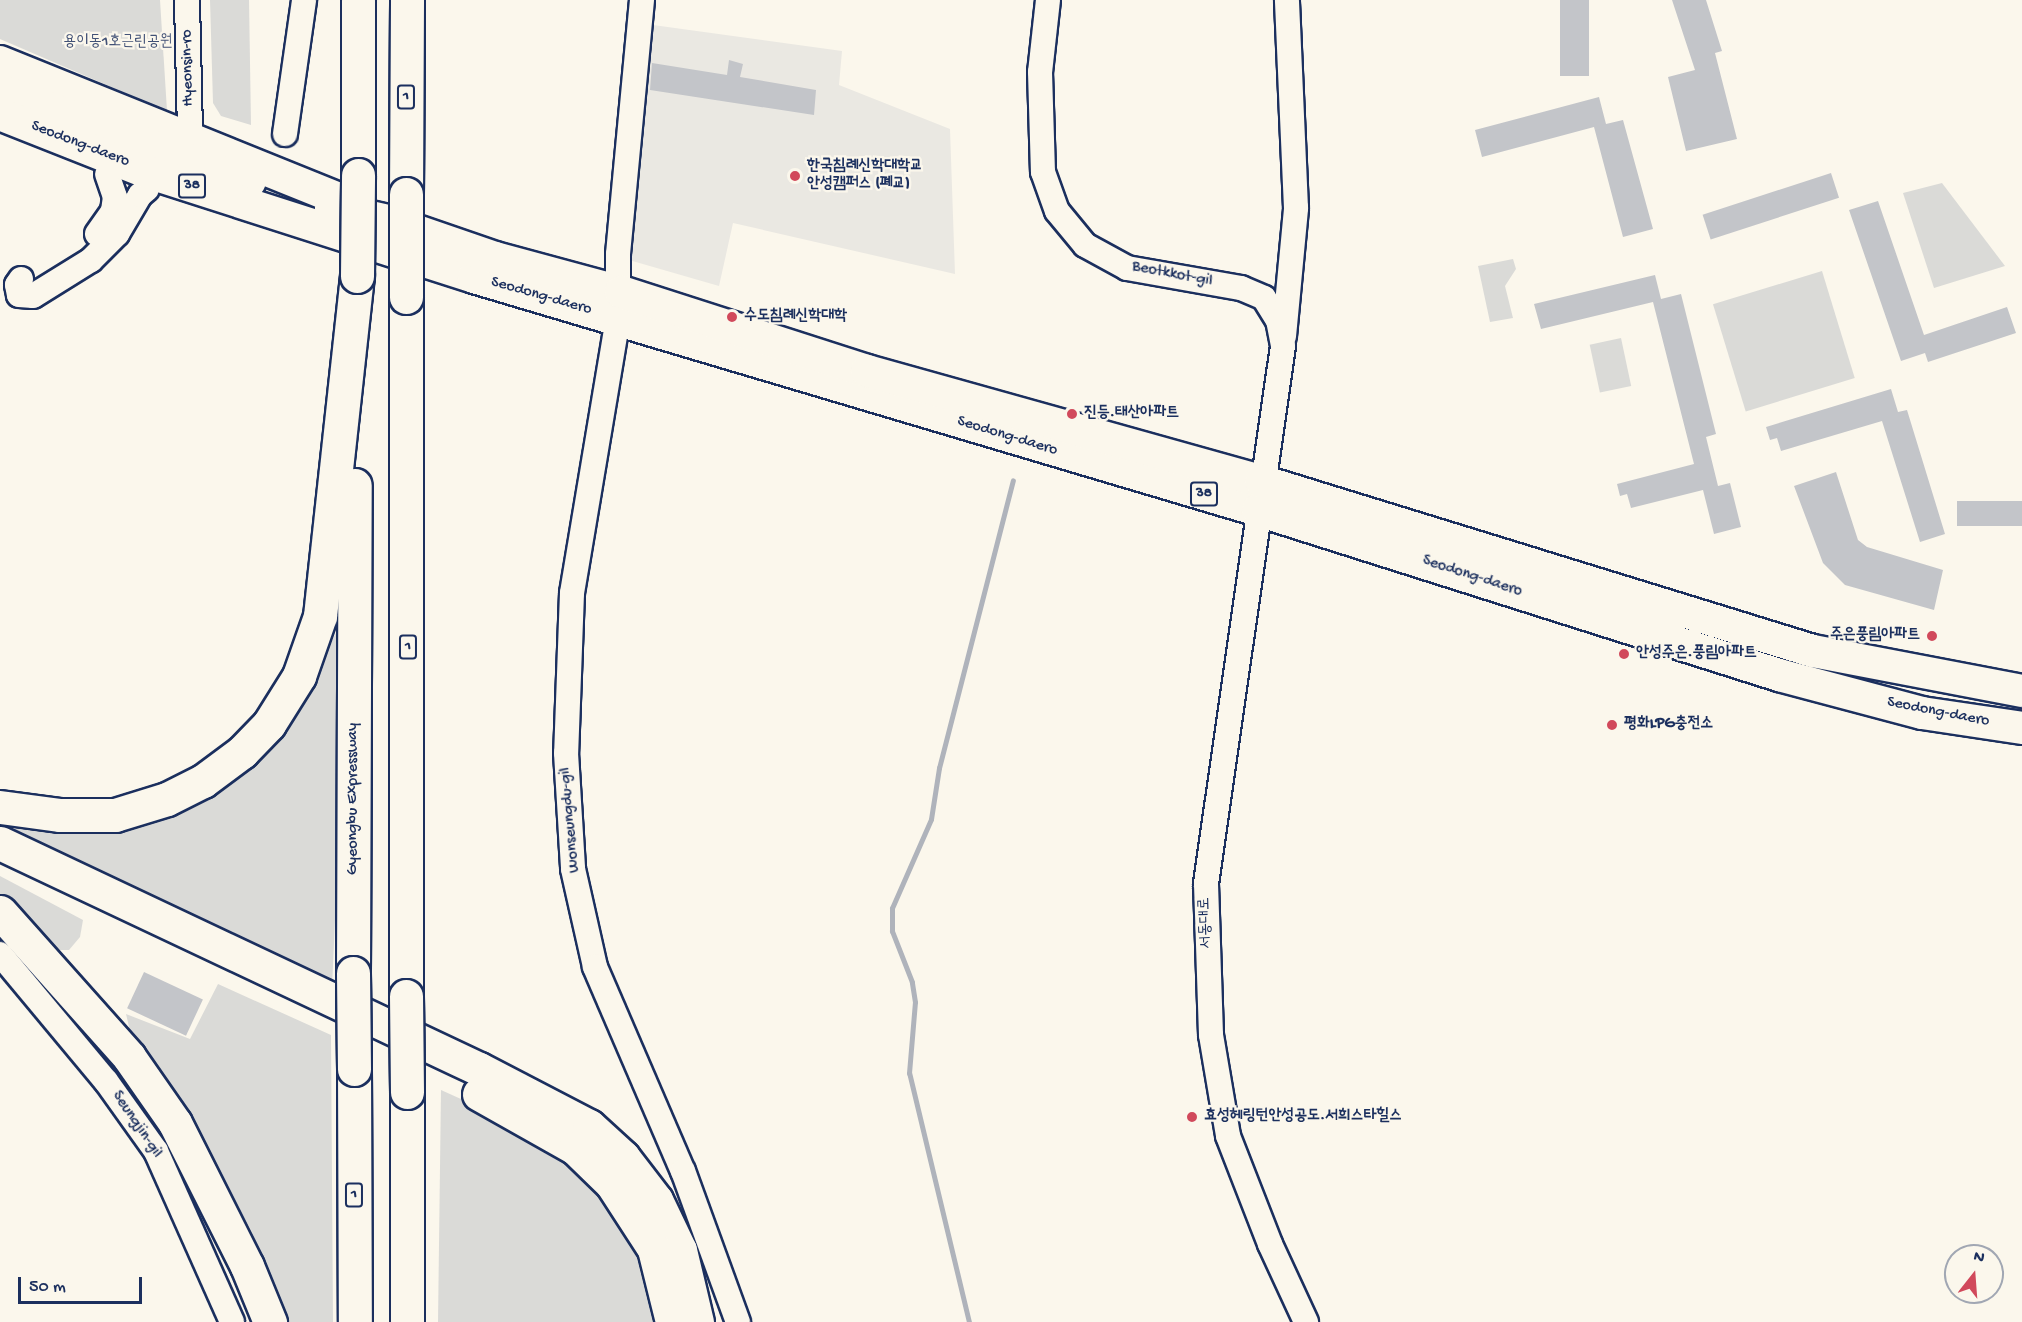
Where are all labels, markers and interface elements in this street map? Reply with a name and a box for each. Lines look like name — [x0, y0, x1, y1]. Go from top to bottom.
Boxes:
street label: Hyeonsin-ro — [179, 29, 199, 107]
park label: 용이동1호근린공원 — [63, 33, 173, 53]
road number: 1 — [396, 85, 416, 109]
street label: Seodong-daero — [28, 117, 132, 173]
place label: 한국침례신학대학교 안성캠퍼스 (폐교) — [807, 157, 923, 195]
marker: 한국침례신학대학교 안성캠퍼스 (폐교) — [788, 169, 802, 183]
road number: 38 — [177, 174, 207, 198]
street label: Beotkkot-gil — [1130, 258, 1214, 292]
street label: Seodong-daero — [488, 273, 594, 321]
place label: 수도침례신학대학 — [744, 307, 847, 327]
marker: 수도침례신학대학 — [725, 310, 739, 324]
place label: 진등.태산아파트 — [1084, 404, 1179, 424]
marker: 진등.태산아파트 — [1065, 407, 1079, 421]
street label: Seodong-daero — [955, 413, 1059, 461]
road number: 38 — [1189, 482, 1219, 506]
street label: Seodong-daero — [1420, 552, 1524, 602]
place label: 주은풍림아파트 — [1830, 626, 1920, 646]
marker: 주은풍림아파트 — [1925, 629, 1939, 643]
road number: 1 — [398, 635, 418, 659]
place label: 안성주은.풍림아파트 — [1636, 644, 1757, 664]
marker: 안성주은.풍림아파트 — [1617, 647, 1631, 661]
street label: Seodong-daero — [1885, 694, 1991, 732]
place label: 평화LPG충전소 — [1624, 715, 1713, 735]
marker: 평화LPG충전소 — [1605, 718, 1619, 732]
street label: Gyeongbu Expressway — [344, 723, 364, 875]
street label: Wonseungdu-gil — [557, 766, 585, 874]
street label: 서동대로 — [1197, 897, 1217, 949]
street label: Seungjin-gil — [107, 1088, 165, 1162]
place label: 효성헤링턴안성공도.서희스타힐스 — [1204, 1107, 1402, 1127]
marker: 효성헤링턴안성공도.서희스타힐스 — [1185, 1110, 1199, 1124]
road number: 1 — [344, 1183, 364, 1207]
north arrow — [1944, 1244, 2004, 1304]
text: N — [1971, 1248, 1987, 1269]
scale bar — [21, 1265, 146, 1303]
text: 50 m — [29, 1277, 66, 1298]

